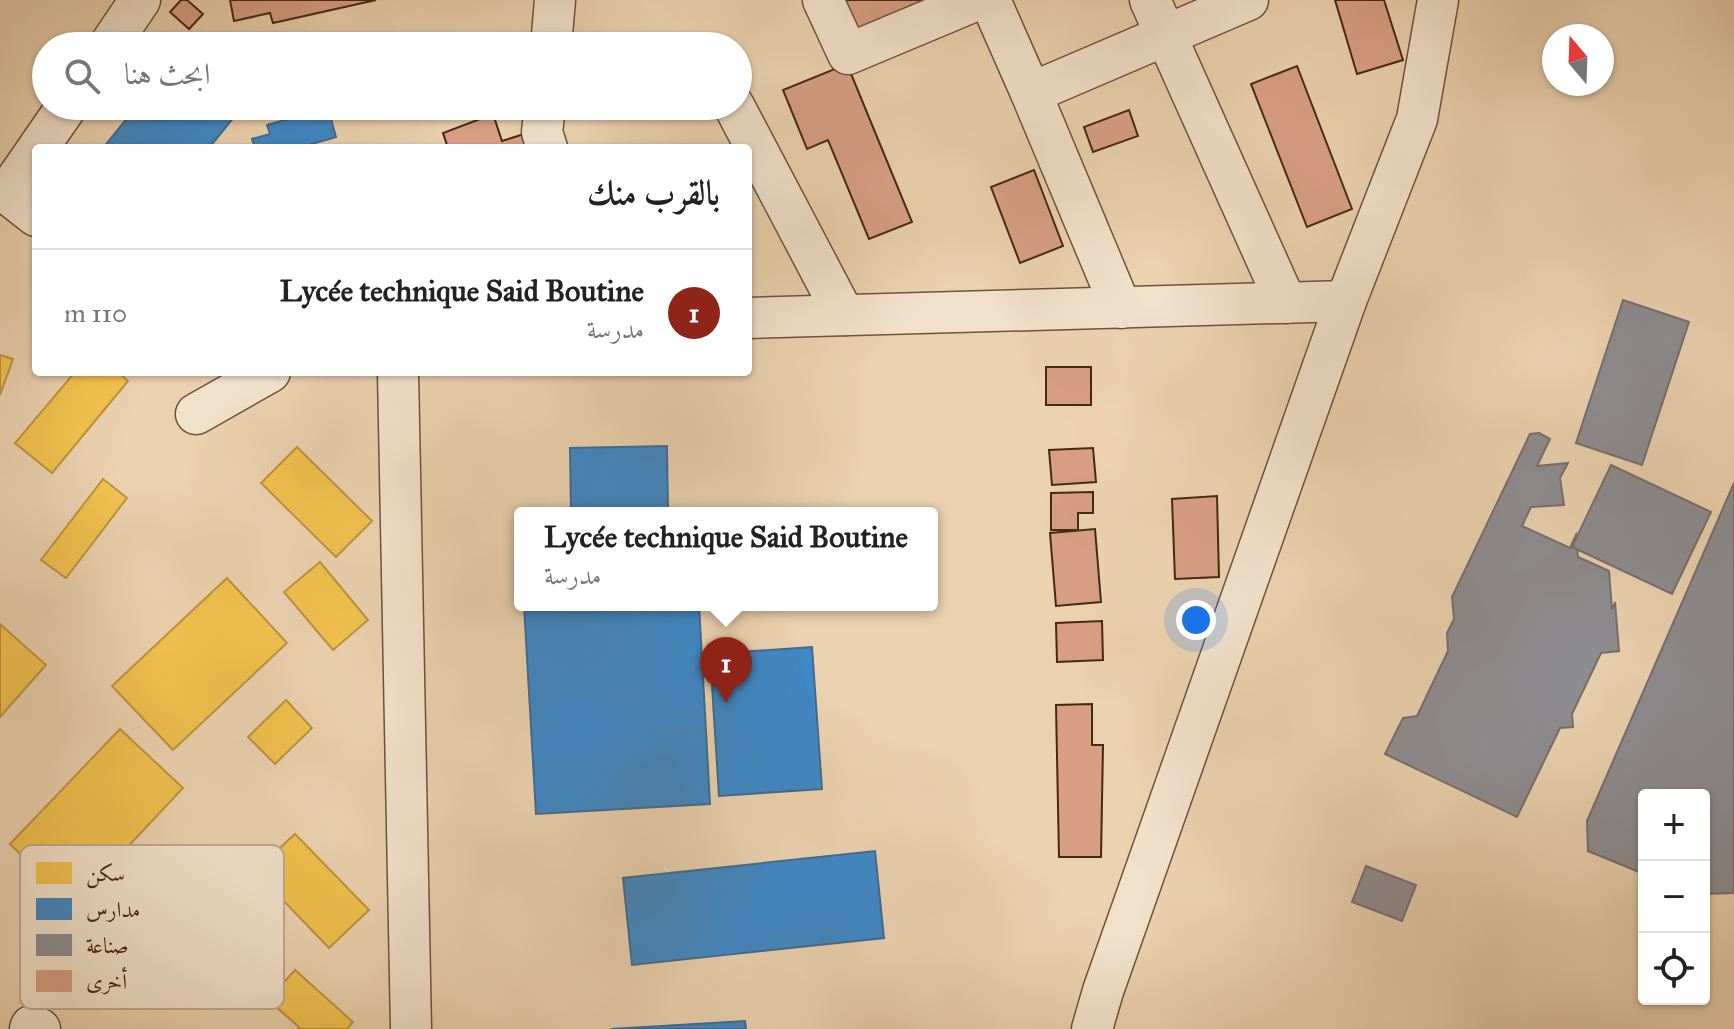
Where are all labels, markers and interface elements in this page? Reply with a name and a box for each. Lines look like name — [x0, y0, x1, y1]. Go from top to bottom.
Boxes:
north arrow — [1542, 24, 1614, 96]
search box — [32, 32, 752, 120]
icon: search — [60, 54, 104, 98]
text: ابحث هنا — [124, 56, 210, 92]
text: بالقرب منك — [587, 172, 720, 213]
text: Lycée technique Said Boutine — [280, 273, 644, 309]
text: 110 m — [64, 297, 127, 329]
text: 1 — [689, 297, 699, 329]
text: مدرسة — [587, 313, 644, 345]
popup — [514, 507, 938, 611]
text: Lycée technique Said Boutine — [544, 519, 908, 555]
text: مدرسة — [544, 559, 601, 591]
your location — [1176, 600, 1216, 640]
pin: 1 — [700, 637, 752, 703]
map controls — [1638, 789, 1710, 1005]
button: + — [1638, 789, 1710, 861]
legend — [20, 845, 284, 1009]
text: سكن — [86, 860, 125, 889]
button: − — [1638, 861, 1710, 933]
text: مدارس — [86, 896, 140, 923]
text: صناعة — [86, 932, 129, 959]
button: locate — [1638, 933, 1710, 1005]
text: أخرى — [86, 966, 128, 995]

